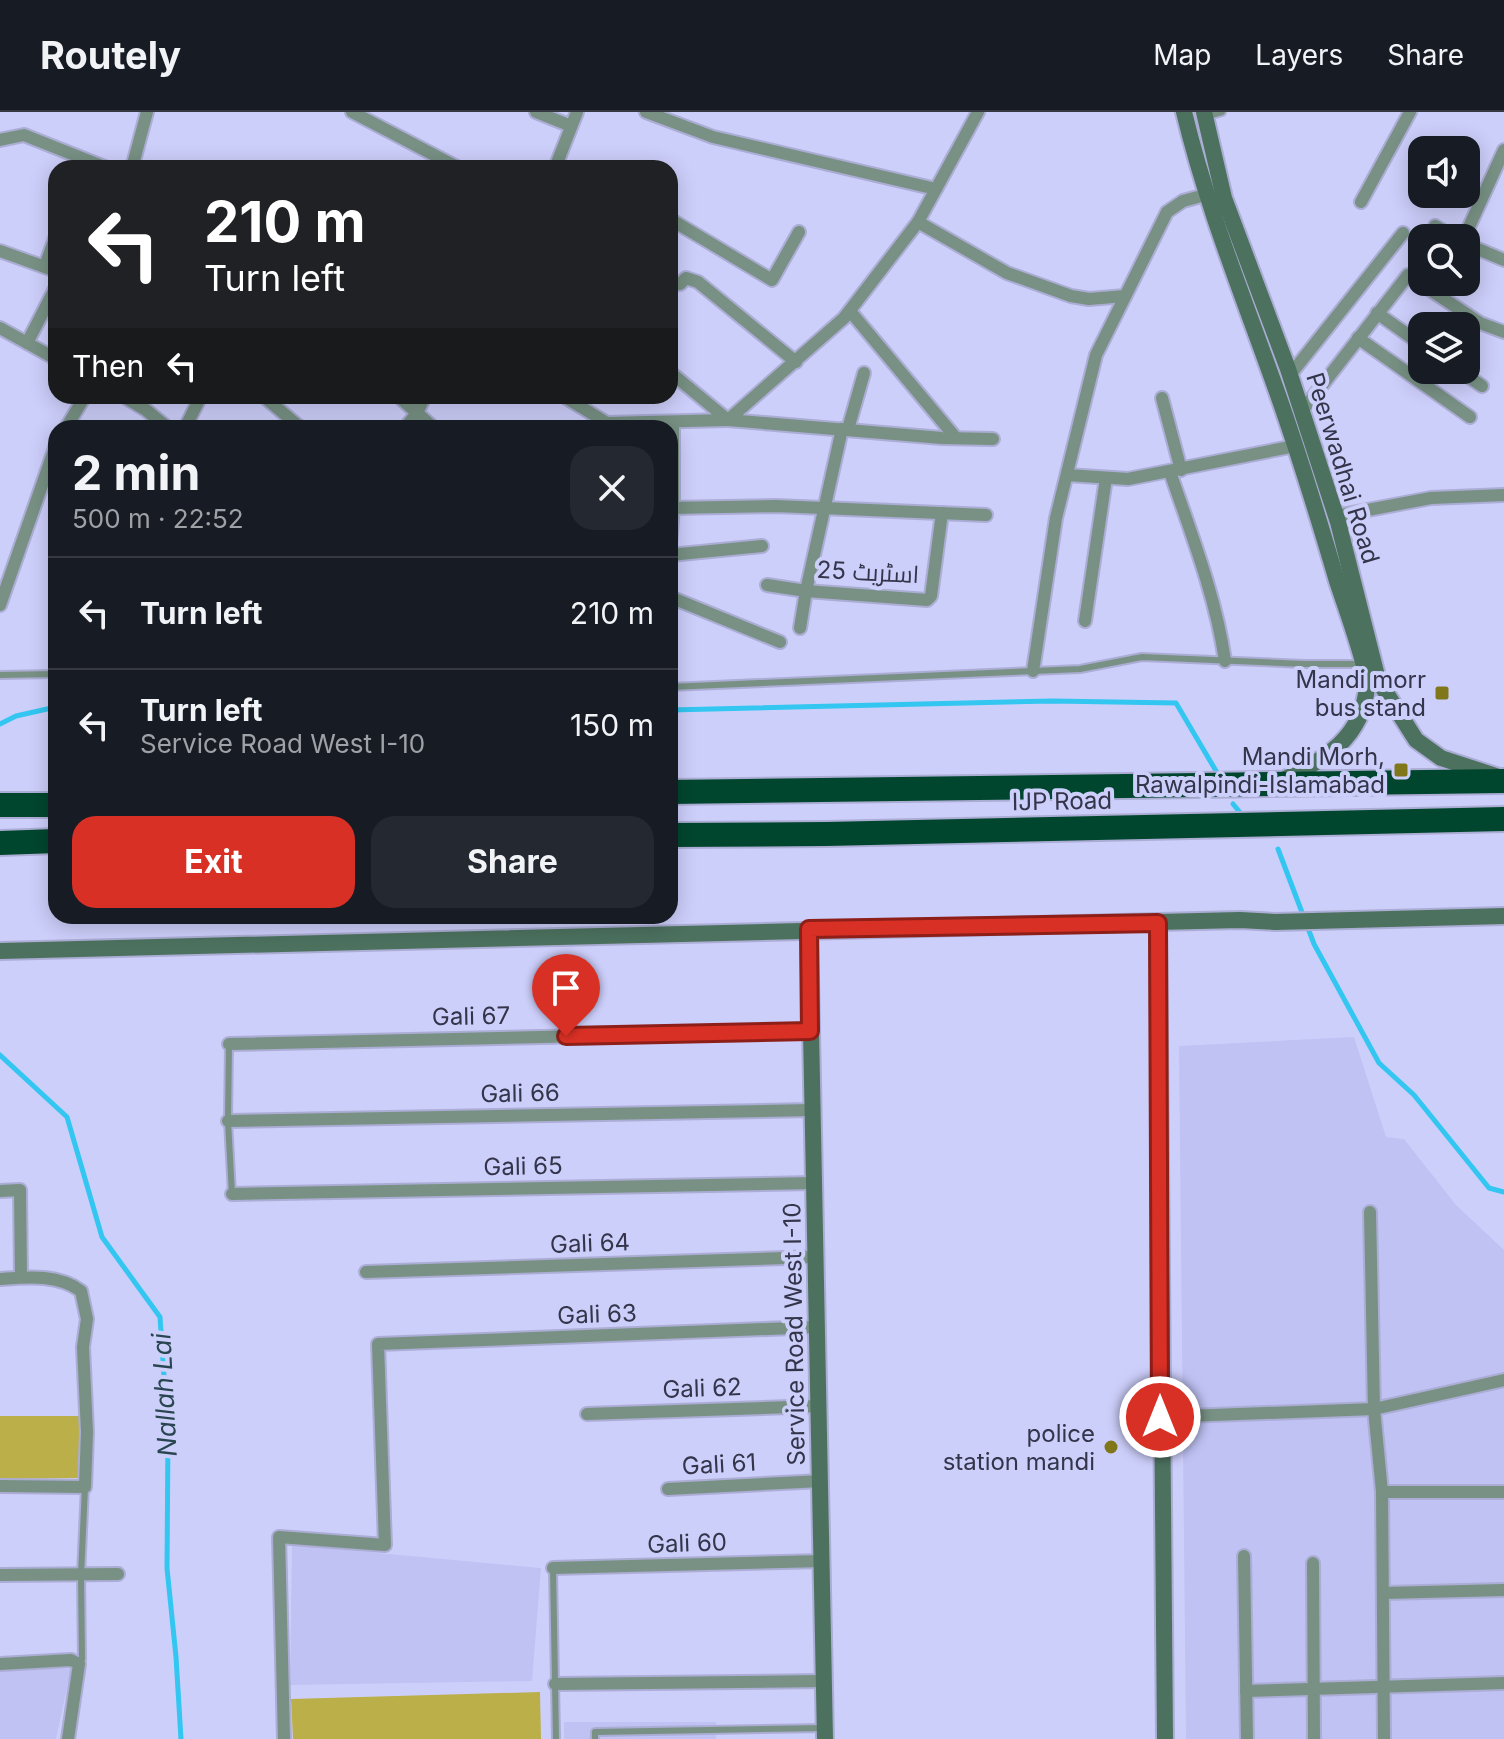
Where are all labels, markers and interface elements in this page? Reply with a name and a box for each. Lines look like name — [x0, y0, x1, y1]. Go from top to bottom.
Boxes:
text: Routely — [40, 32, 181, 78]
text: Map — [1153, 38, 1211, 72]
text: Layers — [1255, 38, 1343, 72]
text: Share — [1387, 38, 1464, 72]
map controls — [1408, 136, 1480, 384]
button: sound — [1408, 136, 1480, 208]
text: 210 m — [204, 188, 366, 256]
icon: left — [72, 192, 176, 296]
button: search — [1408, 224, 1480, 296]
text: Turn left — [204, 256, 345, 300]
button: layers — [1408, 312, 1480, 384]
icon: left — [160, 344, 204, 388]
text: Then — [72, 348, 144, 384]
street label: Peerwadhai Road — [1300, 369, 1386, 567]
text: 2 min — [72, 443, 200, 502]
button: close — [570, 446, 654, 530]
text: 500 m · 22:52 — [72, 503, 244, 534]
street label: اسٹریٹ 25 — [816, 555, 920, 589]
icon: left — [72, 591, 116, 635]
text: Turn left — [140, 595, 262, 631]
text: 210 m — [570, 595, 654, 631]
place label: Mandi morr bus stand — [1296, 665, 1426, 722]
marker: Mandi morr bus stand — [1433, 684, 1451, 702]
text: Turn left — [140, 692, 262, 728]
icon: left — [72, 703, 116, 747]
text: 150 m — [570, 707, 654, 743]
text: Service Road West I-10 — [140, 728, 425, 759]
place label: Mandi Morh, Rawalpindi-Islamabad — [1135, 742, 1385, 799]
marker: Mandi Morh, Rawalpindi-Islamabad — [1392, 761, 1410, 779]
street label: IJP Road — [1012, 786, 1112, 816]
button: Exit — [72, 816, 355, 908]
button: Share — [371, 816, 654, 908]
pin — [532, 954, 600, 1036]
icon: arrive — [544, 966, 588, 1010]
street label: Gali 67 — [432, 1001, 510, 1031]
street label: Gali 66 — [480, 1078, 560, 1108]
street label: Gali 65 — [483, 1151, 563, 1181]
street label: Service Road West I-10 — [777, 1202, 811, 1466]
street label: Gali 64 — [549, 1227, 631, 1259]
street label: Gali 63 — [557, 1298, 637, 1330]
water label: Nallah Lai — [145, 1332, 183, 1458]
street label: Gali 62 — [662, 1372, 742, 1404]
position arrow — [1118, 1375, 1202, 1459]
place label: police station mandi — [943, 1419, 1095, 1476]
marker: police station mandi — [1102, 1438, 1120, 1456]
street label: Gali 61 — [681, 1448, 757, 1480]
street label: Gali 60 — [647, 1527, 727, 1559]

